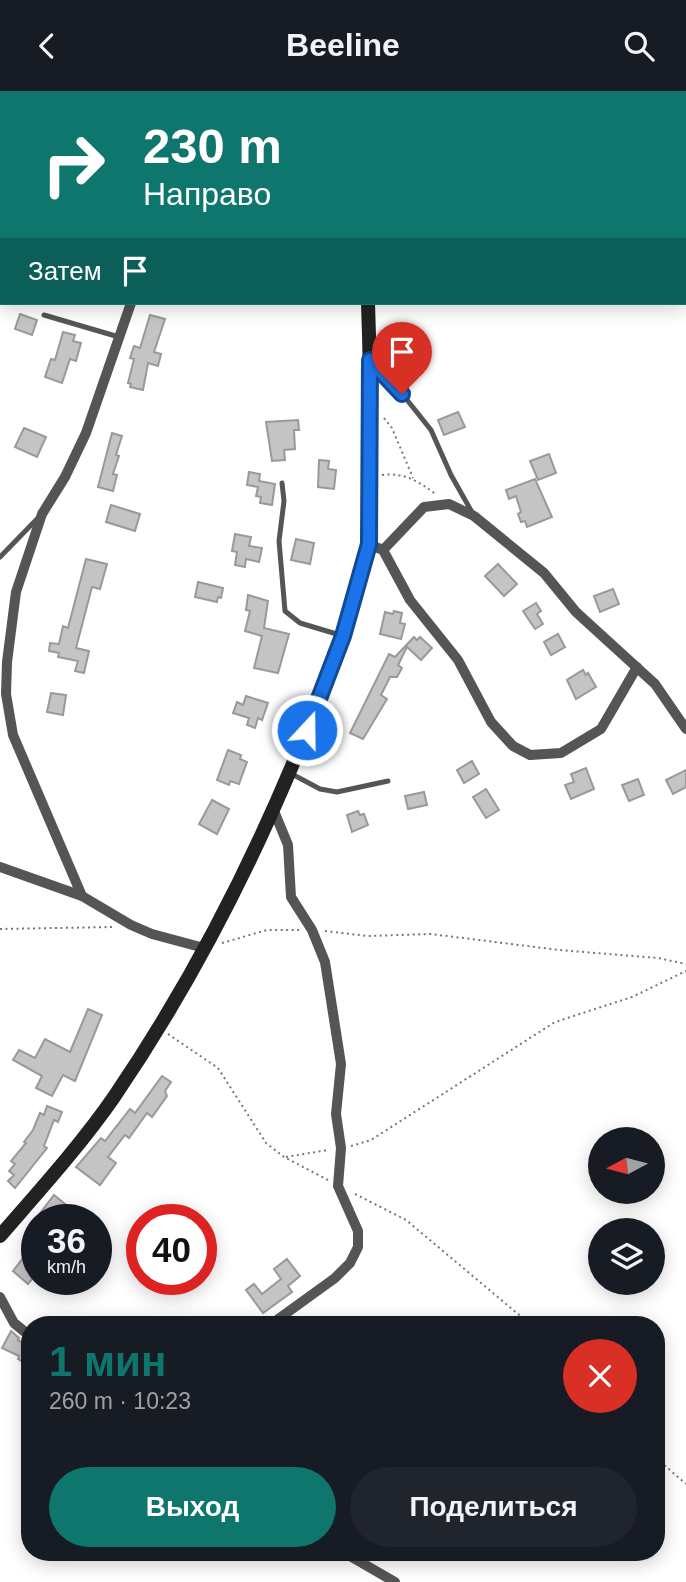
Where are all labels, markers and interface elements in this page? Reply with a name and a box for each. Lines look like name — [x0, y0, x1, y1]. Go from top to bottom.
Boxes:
icon: back — [28, 27, 66, 65]
text: Beeline — [286, 27, 400, 63]
icon: search — [620, 27, 658, 65]
icon: right — [28, 119, 119, 210]
text: 230 m — [143, 119, 282, 173]
text: Направо — [143, 176, 271, 212]
icon: arrive — [116, 252, 154, 290]
text: Затем — [28, 256, 102, 286]
pin — [372, 322, 432, 394]
icon: arrive — [383, 333, 421, 371]
position arrow — [270, 693, 344, 767]
north arrow — [588, 1127, 665, 1204]
map controls — [588, 1127, 665, 1295]
speed limit sign: 40 — [126, 1204, 217, 1295]
button: layers — [588, 1218, 665, 1295]
text: 36 — [47, 1221, 86, 1260]
text: km/h — [47, 1257, 86, 1277]
text: 1 мин — [49, 1338, 166, 1385]
button: close — [563, 1339, 637, 1413]
text: 260 m · 10:23 — [49, 1388, 191, 1414]
button: Выход — [49, 1467, 336, 1547]
button: Поделиться — [350, 1467, 637, 1547]

